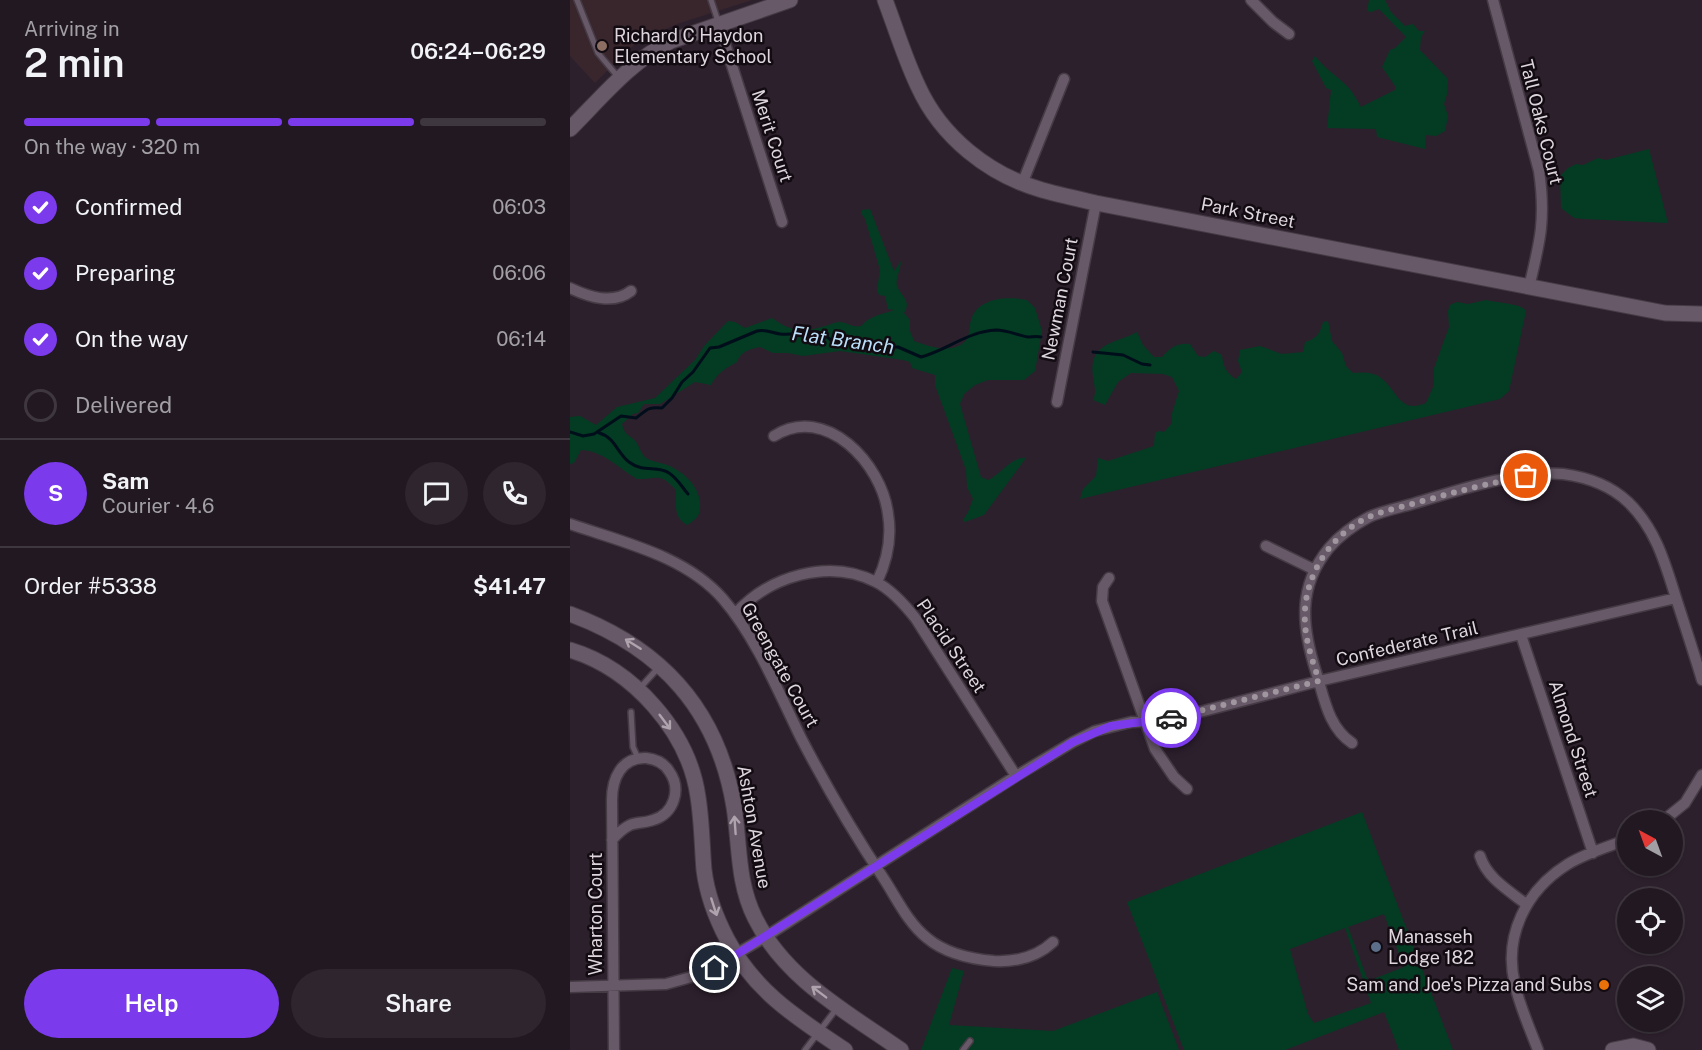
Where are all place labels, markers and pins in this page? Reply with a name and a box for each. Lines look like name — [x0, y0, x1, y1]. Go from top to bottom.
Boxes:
place label: Richard C Haydon Elementary School — [614, 25, 772, 67]
marker: Richard C Haydon Elementary School — [595, 39, 609, 53]
pin — [1500, 450, 1551, 501]
place label: Manasseh Lodge 182 — [1388, 926, 1474, 968]
marker: Manasseh Lodge 182 — [1369, 940, 1383, 954]
pin — [689, 942, 740, 993]
place label: Sam and Joe's Pizza and Subs — [1346, 974, 1592, 995]
marker: Sam and Joe's Pizza and Subs — [1597, 978, 1611, 992]

